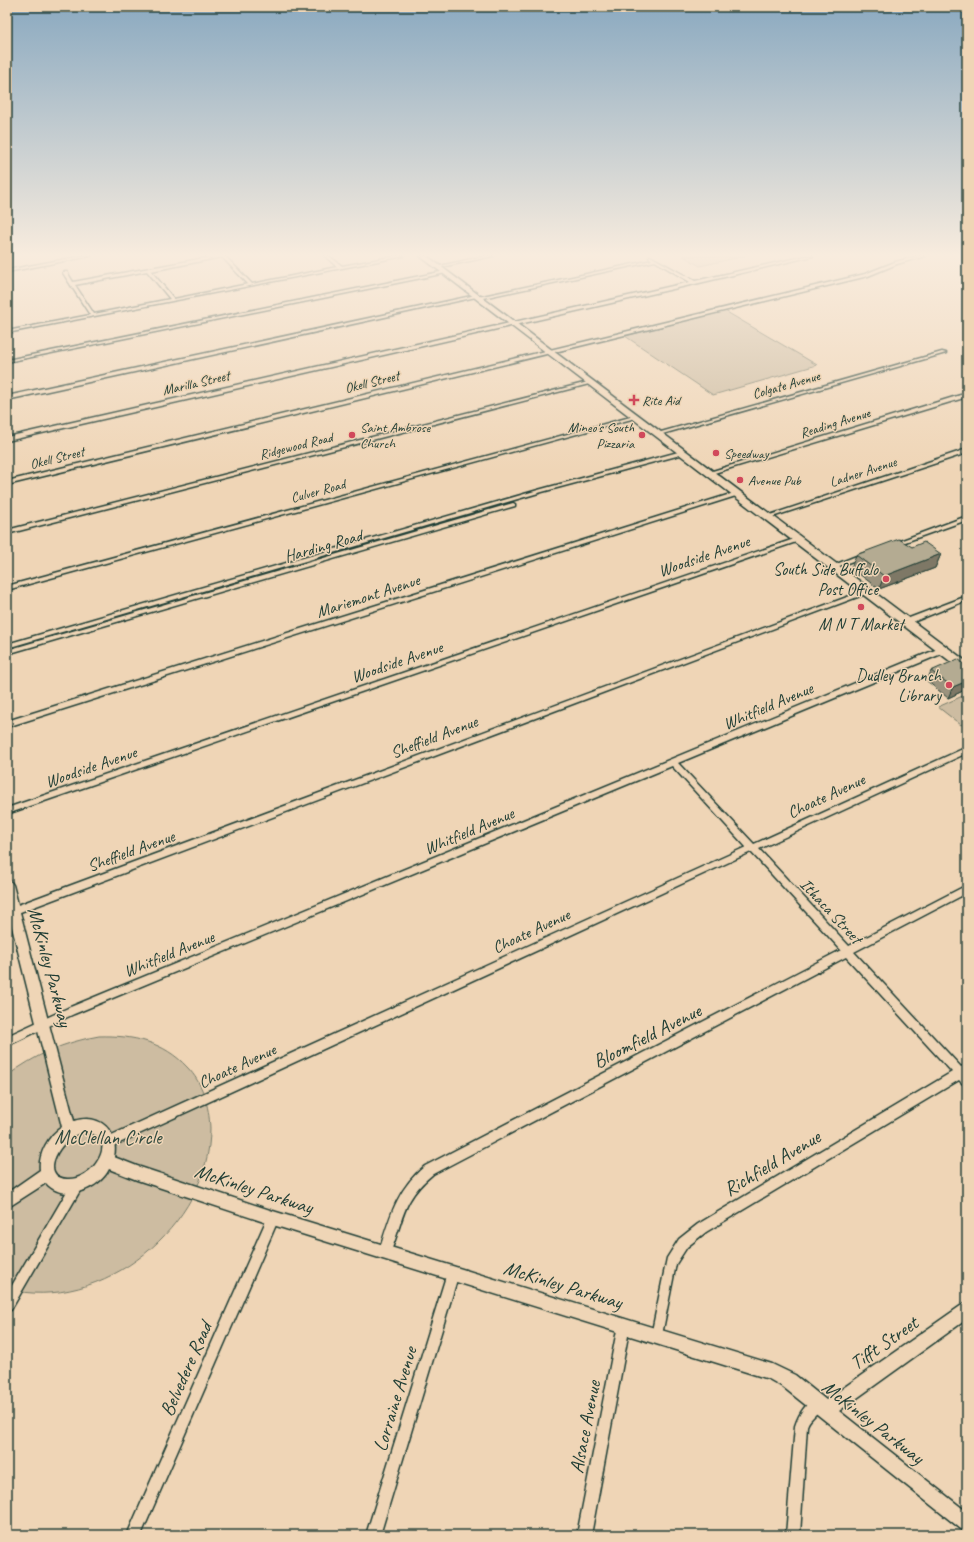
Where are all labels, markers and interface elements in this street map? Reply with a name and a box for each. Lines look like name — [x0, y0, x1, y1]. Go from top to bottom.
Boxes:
street label: Okell Street — [343, 366, 403, 397]
street label: Marilla Street — [161, 367, 233, 399]
street label: Colgate Avenue — [750, 367, 823, 403]
place label: Rite Aid — [642, 392, 682, 409]
marker: Rite Aid — [629, 395, 639, 405]
street label: Reading Avenue — [798, 404, 874, 442]
place label: Saint Ambrose Church — [360, 419, 431, 452]
place label: Mineo's South Pizzaria — [568, 419, 635, 452]
street label: Ridgewood Road — [258, 428, 337, 463]
marker: Saint Ambrose Church — [347, 430, 357, 440]
marker: Mineo's South Pizzaria — [637, 430, 647, 440]
street label: Okell Street — [28, 442, 88, 473]
place label: Speedway — [724, 445, 770, 462]
marker: Speedway — [711, 448, 721, 458]
street label: Ladner Avenue — [828, 453, 900, 491]
place label: Avenue Pub — [748, 472, 802, 489]
street label: Culver Road — [289, 475, 350, 506]
marker: Avenue Pub — [735, 475, 745, 485]
street label: Harding Road — [282, 524, 367, 567]
street label: Woodside Avenue — [656, 530, 754, 581]
place label: South Side Buffalo Post Office — [773, 559, 879, 600]
street label: Mariemont Avenue — [314, 569, 424, 623]
marker: South Side Buffalo Post Office — [881, 574, 891, 584]
marker: M N T Market — [856, 602, 866, 612]
place label: M N T Market — [818, 614, 906, 635]
street label: Woodside Avenue — [349, 636, 447, 687]
place label: Dudley Branch Library — [856, 665, 942, 706]
street label: Whitfield Avenue — [720, 677, 817, 734]
marker: Dudley Branch Library — [944, 680, 954, 690]
street label: Sheffield Avenue — [388, 710, 482, 763]
street label: Woodside Avenue — [43, 741, 141, 792]
street label: Choate Avenue — [784, 768, 869, 823]
street label: Whitfield Avenue — [421, 802, 518, 859]
street label: Sheffield Avenue — [84, 825, 179, 876]
street label: Ithaca Street — [795, 874, 868, 950]
street label: Choate Avenue — [489, 903, 574, 958]
street label: McKinley Parkway — [22, 904, 78, 1031]
street label: Whitfield Avenue — [121, 926, 219, 982]
street label: Bloomfield Avenue — [589, 997, 707, 1074]
street label: Choate Avenue — [195, 1038, 280, 1093]
street label: Richfield Avenue — [719, 1124, 826, 1202]
park label: McClellan Circle — [55, 1125, 163, 1150]
street label: McKinley Parkway — [192, 1158, 317, 1220]
street label: McKinley Parkway — [501, 1255, 626, 1315]
street label: Tifft Street — [845, 1309, 925, 1375]
street label: Belvedere Road — [154, 1315, 219, 1420]
street label: Lorraine Avenue — [367, 1342, 423, 1454]
street label: McKinley Parkway — [817, 1374, 930, 1470]
street label: Alsace Avenue — [564, 1377, 606, 1475]

